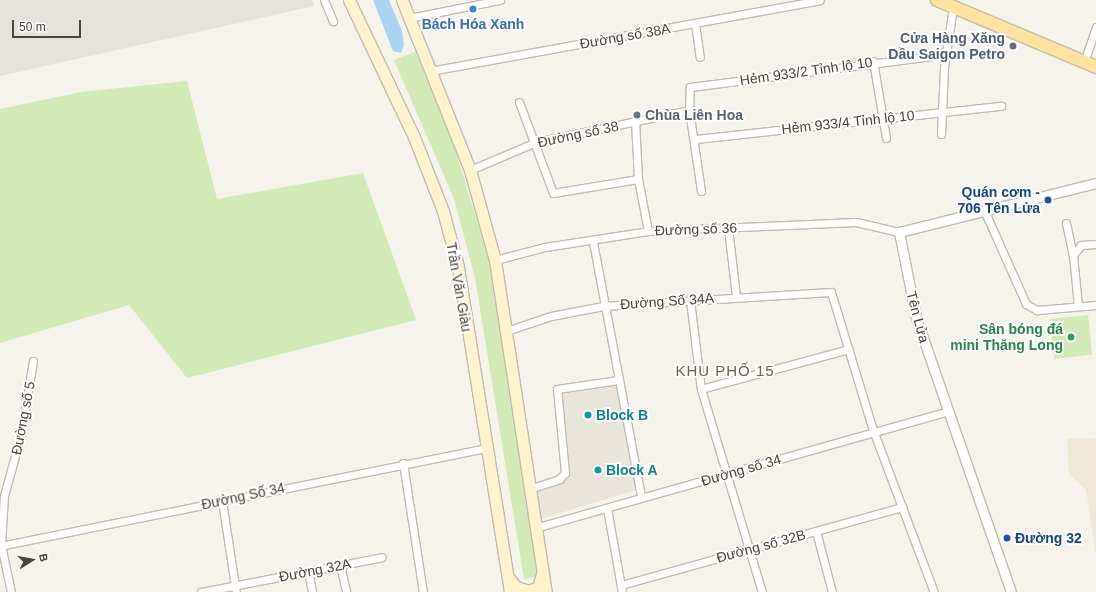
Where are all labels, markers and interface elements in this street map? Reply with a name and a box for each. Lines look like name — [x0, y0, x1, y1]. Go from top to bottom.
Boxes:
marker: Bách Hóa Xanh — [468, 4, 478, 14]
scale bar — [14, 12, 83, 38]
place label: Bách Hóa Xanh — [422, 16, 524, 32]
text: 50 m — [19, 20, 46, 34]
street label: Đường số 38A — [578, 20, 672, 52]
place label: Cửa Hàng Xăng Dầu Saigon Petro — [888, 30, 1005, 62]
marker: Cửa Hàng Xăng Dầu Saigon Petro — [1008, 41, 1018, 51]
street label: Hẻm 933/2 Tỉnh lộ 10 — [739, 53, 873, 89]
place label: Chùa Liên Hoa — [645, 107, 743, 123]
street label: Hẻm 933/4 Tỉnh lộ 10 — [781, 107, 915, 137]
marker: Chùa Liên Hoa — [632, 110, 642, 120]
street label: Đường số 38 — [536, 117, 620, 151]
place label: Quán cơm - 706 Tên Lửa — [957, 184, 1040, 216]
marker: Quán cơm - 706 Tên Lửa — [1043, 195, 1053, 205]
street label: Đường số 36 — [655, 219, 737, 239]
street label: Trần Văn Giàu — [443, 241, 475, 333]
street label: Đường Số 34A — [620, 289, 714, 313]
street label: Tên Lửa — [903, 289, 933, 345]
place label: Sân bóng đá mini Thăng Long — [950, 321, 1063, 354]
marker: Sân bóng đá mini Thăng Long — [1066, 332, 1076, 342]
district label: KHU PHỐ 15 — [675, 362, 775, 380]
street label: Đường số 5 — [8, 380, 38, 456]
place label: Block B — [596, 407, 648, 423]
marker: Block B — [583, 410, 593, 420]
street label: Đường số 34 — [699, 451, 783, 489]
place label: Block A — [606, 462, 658, 478]
marker: Block A — [593, 465, 603, 475]
street label: Đường Số 34 — [200, 479, 286, 513]
street label: Đường số 32B — [715, 526, 807, 566]
place label: Đường 32 — [1015, 530, 1082, 546]
marker: Đường 32 — [1002, 533, 1012, 543]
north arrow — [12, 540, 52, 580]
text: B — [37, 553, 50, 563]
street label: Đường 32A — [278, 555, 352, 585]

